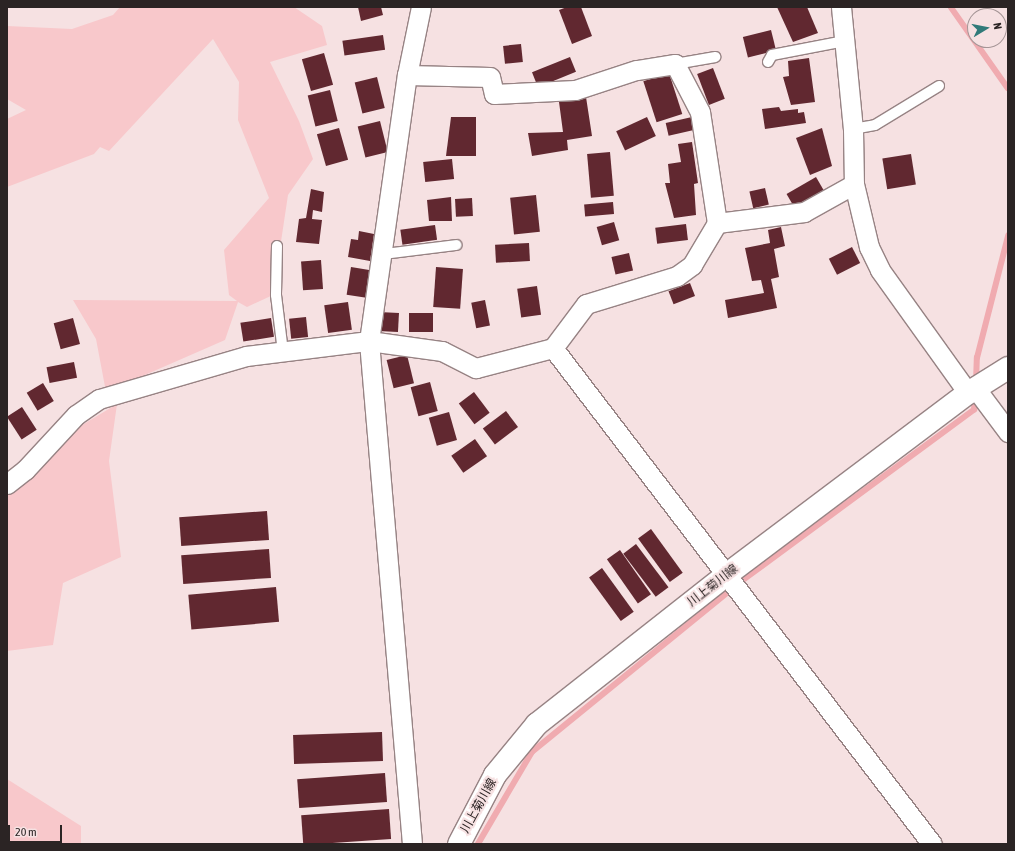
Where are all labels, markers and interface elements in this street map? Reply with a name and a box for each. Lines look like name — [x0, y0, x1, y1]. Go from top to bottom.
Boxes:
north arrow — [967, 8, 1007, 48]
text: N — [991, 22, 1004, 30]
street label: 川上菊川線 — [685, 562, 741, 610]
street label: 川上菊川線 — [458, 776, 500, 836]
scale bar — [10, 817, 64, 843]
text: 20 m — [15, 825, 37, 839]

